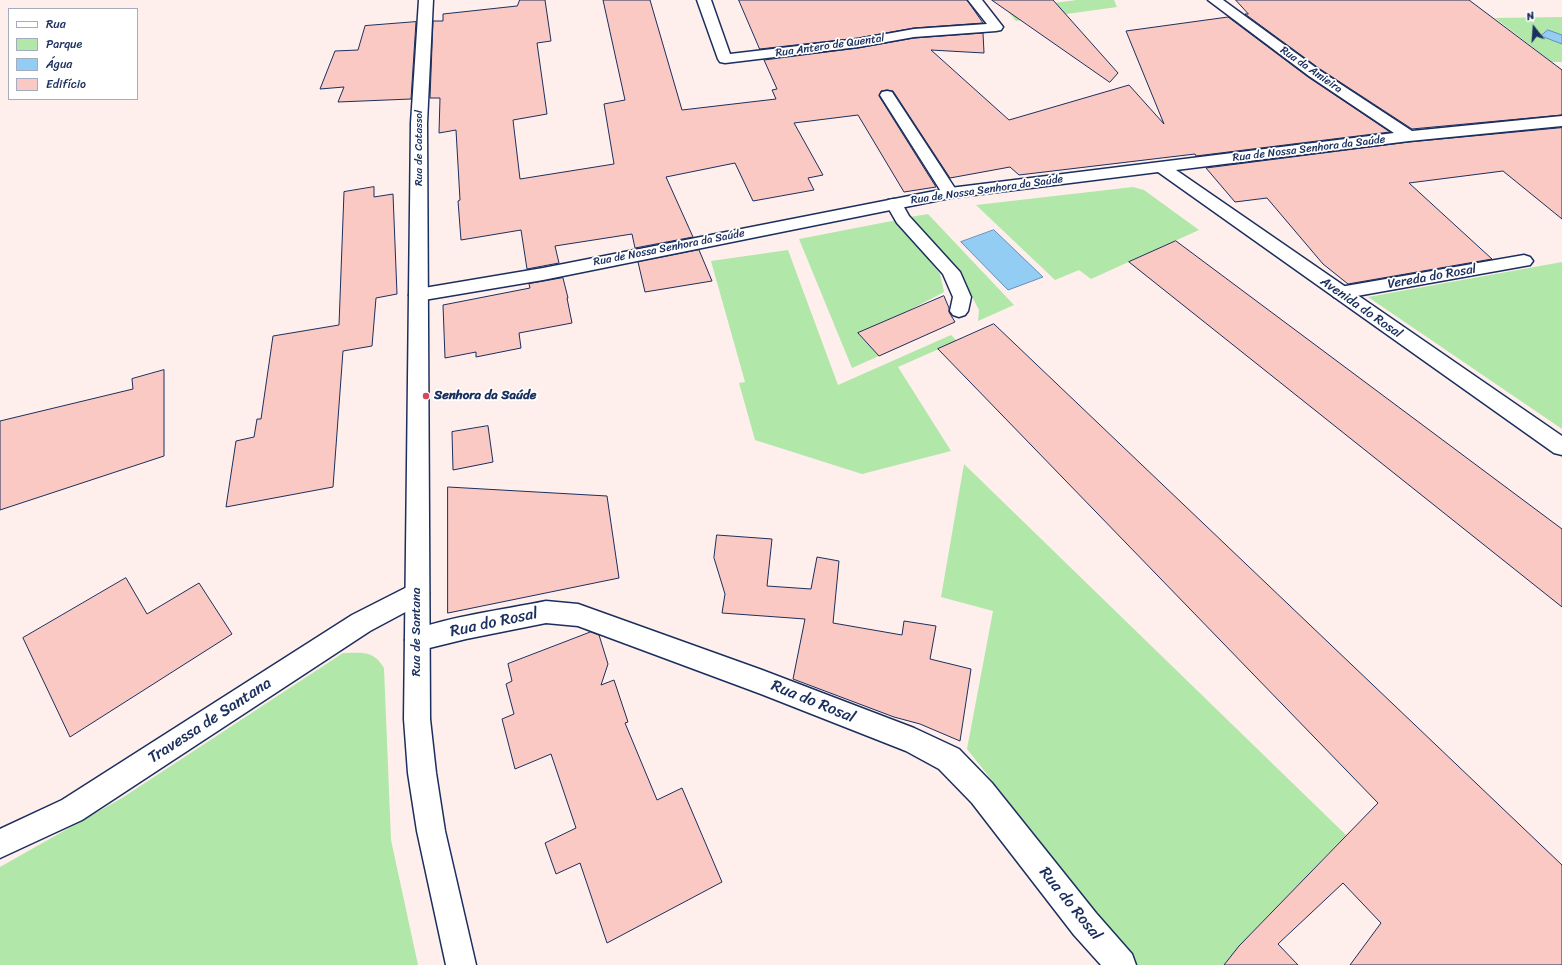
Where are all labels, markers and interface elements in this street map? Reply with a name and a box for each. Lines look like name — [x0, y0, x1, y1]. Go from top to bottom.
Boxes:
text: N — [1524, 6, 1537, 26]
legend — [8, 8, 138, 100]
north arrow — [1514, 8, 1554, 48]
text: Rua — [46, 13, 66, 35]
street label: Rua Antero de Quental — [775, 32, 885, 60]
text: Parque — [46, 33, 82, 55]
street label: Rua da Amieira — [1277, 44, 1345, 96]
text: Água — [46, 53, 72, 75]
text: Edifício — [46, 73, 86, 95]
street label: Rua de Catassol — [412, 110, 426, 186]
street label: Rua de Nossa Senhora da Saúde — [1232, 133, 1386, 165]
street label: Rua de Nossa Senhora da Saúde — [910, 173, 1064, 207]
street label: Rua de Nossa Senhora da Saúde — [592, 227, 746, 269]
street label: Vereda do Rosal — [1386, 262, 1478, 292]
street label: Avenida do Rosal — [1317, 274, 1405, 342]
place label: Senhora da Saúde — [434, 388, 536, 404]
marker: Senhora da Saúde — [421, 391, 431, 401]
street label: Rua de Santana — [409, 587, 425, 677]
street label: Rua do Rosal — [448, 604, 540, 642]
street label: Travessa de Santana — [145, 674, 275, 768]
street label: Rua do Rosal — [768, 676, 858, 728]
street label: Rua do Rosal — [1035, 863, 1105, 945]

